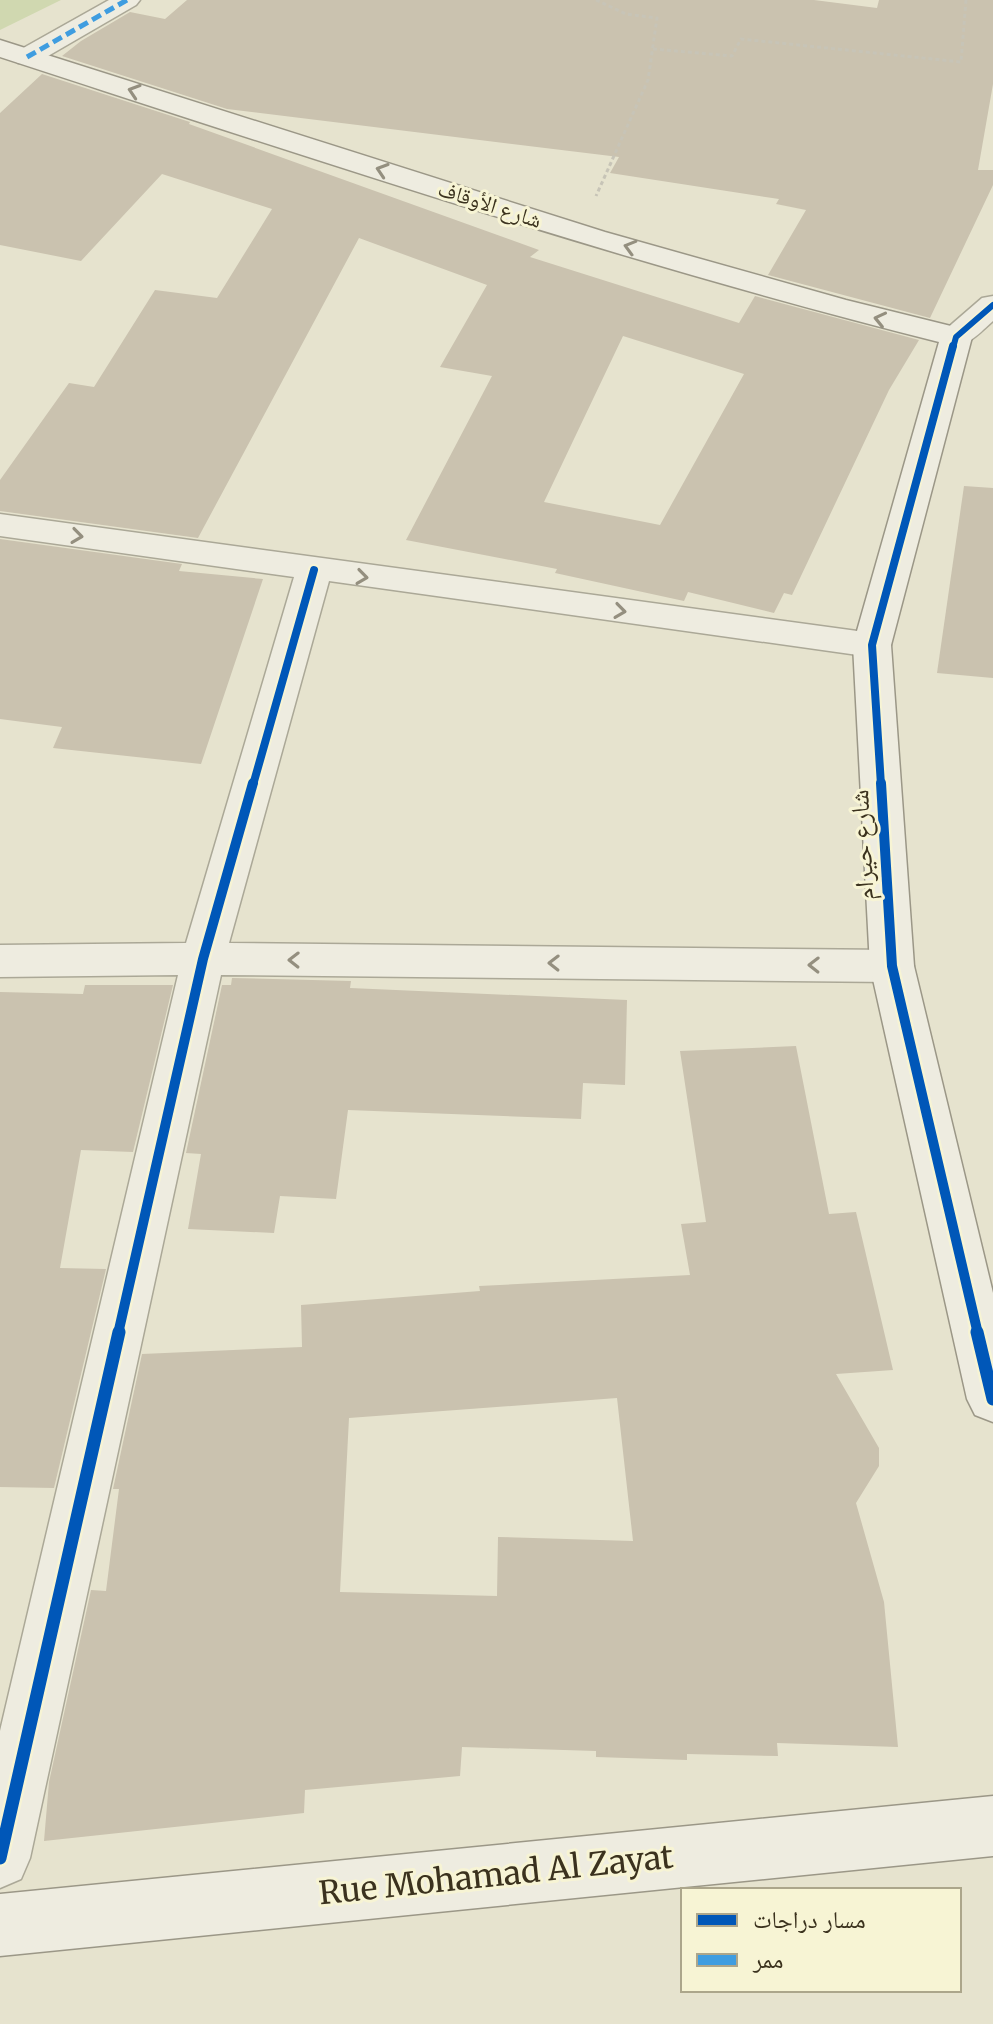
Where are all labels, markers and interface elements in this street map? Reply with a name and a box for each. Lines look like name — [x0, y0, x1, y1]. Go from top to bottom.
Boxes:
one-way arrow — [128, 84, 142, 100]
one-way arrow — [376, 163, 389, 179]
street label: شارع الأوقاف — [435, 174, 545, 234]
one-way arrow — [624, 240, 638, 256]
one-way arrow — [874, 311, 887, 328]
one-way arrow — [70, 527, 84, 544]
one-way arrow — [355, 568, 369, 585]
one-way arrow — [613, 602, 627, 619]
street label: شارع حيرام — [842, 789, 883, 901]
one-way arrow — [287, 951, 300, 969]
one-way arrow — [547, 954, 560, 972]
one-way arrow — [807, 956, 820, 974]
street label: Rue Mohamad Al Zayat — [317, 1836, 676, 1913]
legend — [681, 1888, 961, 1992]
text: مسار دراجات — [753, 1904, 866, 1935]
text: ممر — [752, 1944, 784, 1975]

